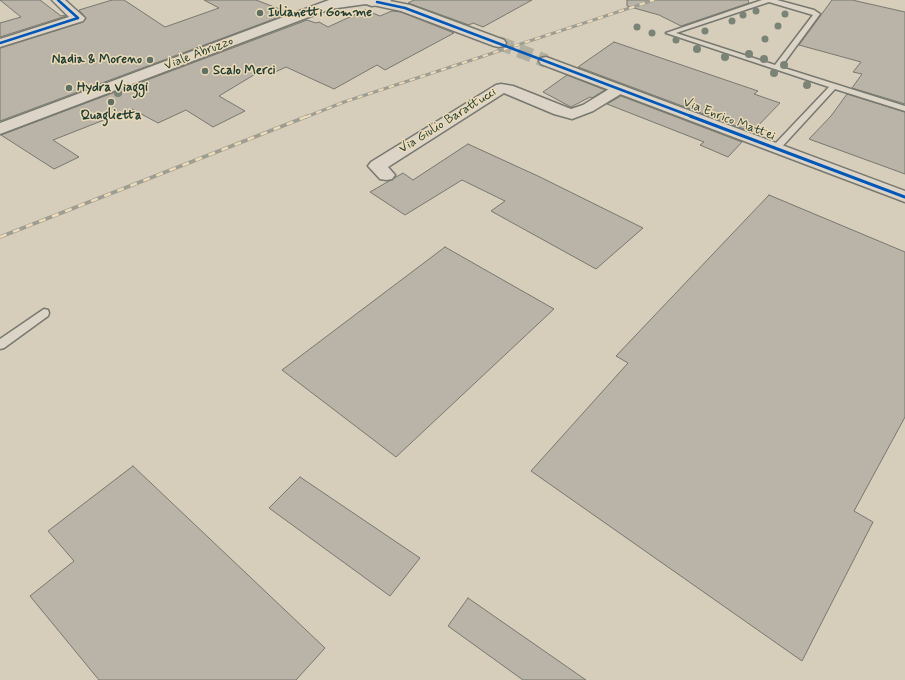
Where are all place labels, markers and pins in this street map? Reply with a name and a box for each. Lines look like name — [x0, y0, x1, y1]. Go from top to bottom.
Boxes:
place label: Iulianetti Gomme — [268, 5, 372, 21]
marker: Iulianetti Gomme — [255, 8, 265, 18]
place label: Nadia & Moreno — [52, 52, 142, 68]
marker: Nadia & Moreno — [145, 55, 155, 65]
place label: Scalo Merci — [213, 63, 276, 79]
marker: Scalo Merci — [200, 66, 210, 76]
place label: Hydra Viaggi — [77, 80, 148, 96]
marker: Hydra Viaggi — [64, 83, 74, 93]
marker: Quaglietta — [106, 97, 116, 107]
place label: Quaglietta — [80, 108, 142, 124]

